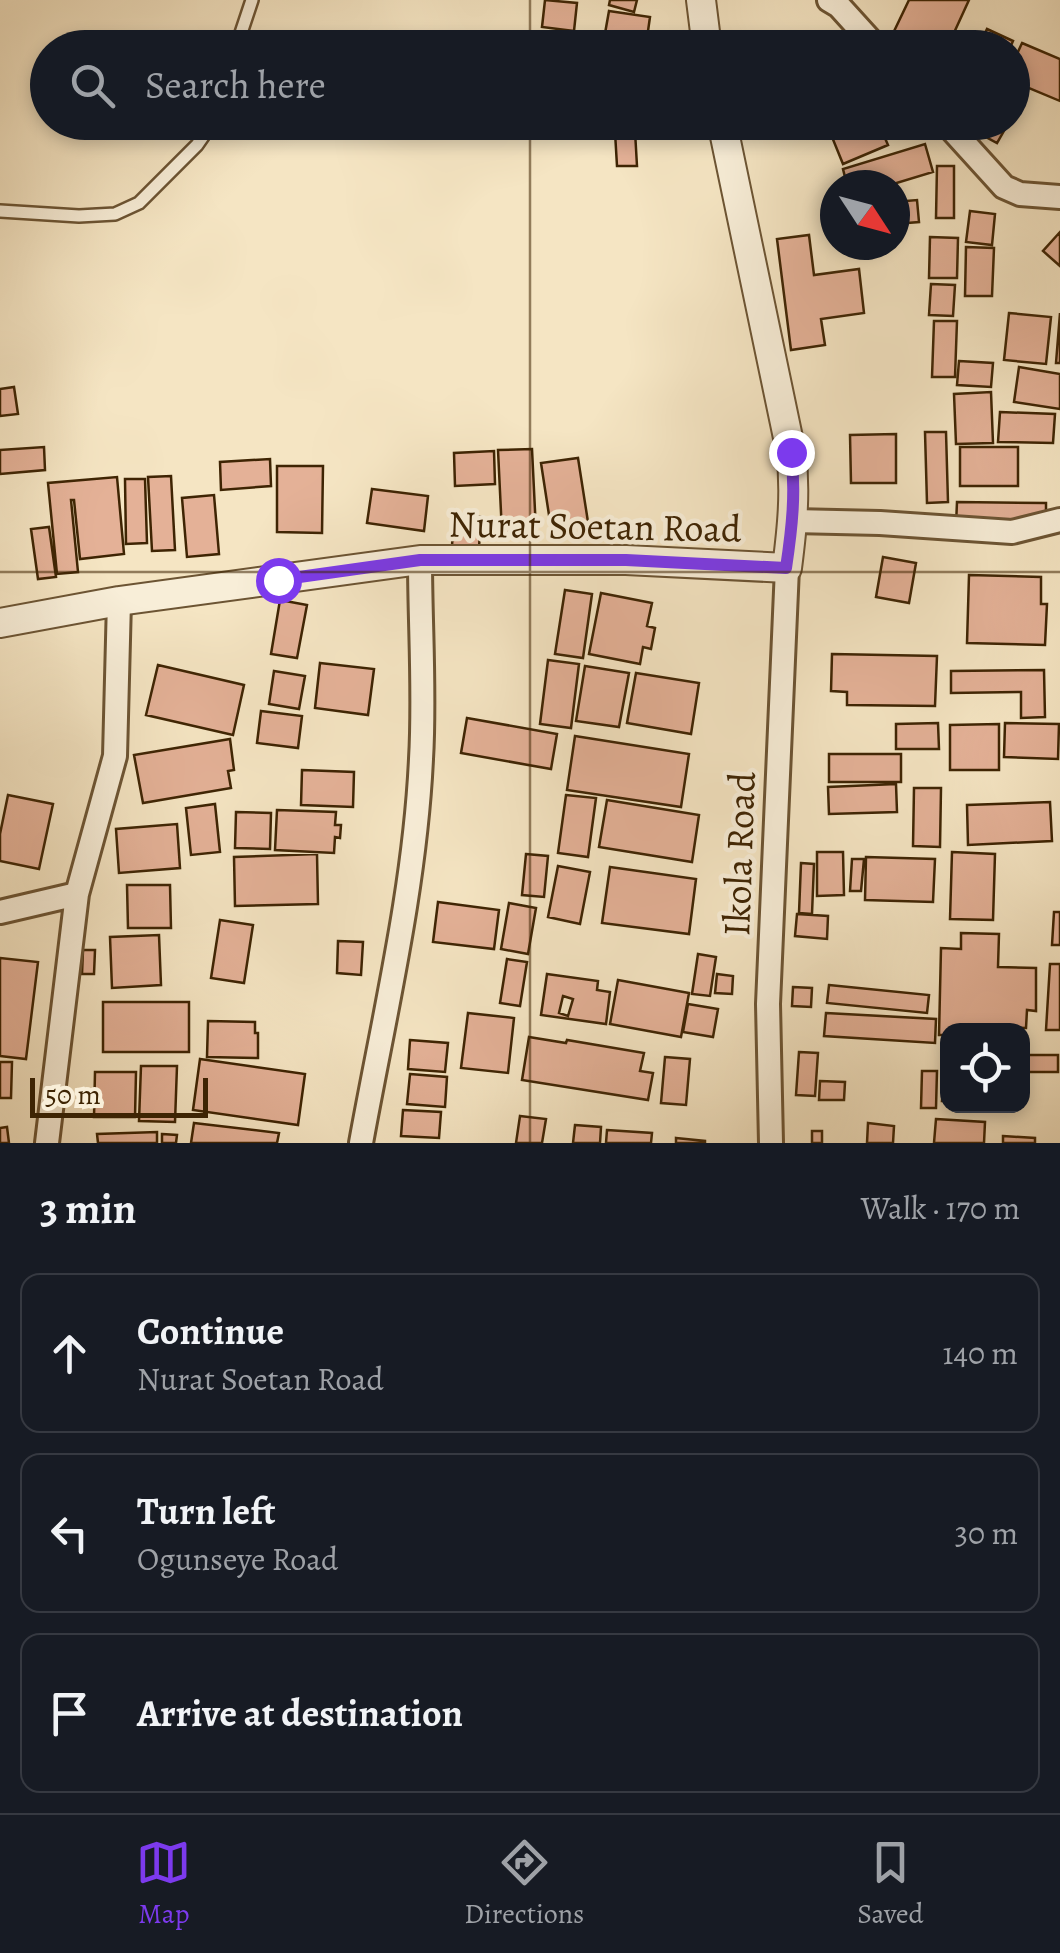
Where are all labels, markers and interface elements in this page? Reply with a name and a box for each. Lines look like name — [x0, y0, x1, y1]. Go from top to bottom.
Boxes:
search box — [30, 30, 1030, 140]
icon: search — [65, 58, 120, 113]
text: Search here — [145, 59, 326, 111]
north arrow — [820, 170, 910, 260]
route end — [769, 430, 815, 476]
street label: Nurat Soetan Road — [448, 497, 742, 555]
route start — [256, 558, 302, 604]
street label: Ikola Road — [710, 770, 768, 937]
map controls — [940, 1023, 1030, 1113]
button: locate — [940, 1023, 1030, 1113]
scale bar — [30, 1073, 208, 1118]
text: 50 m — [45, 1076, 101, 1114]
text: 3 min — [40, 1180, 136, 1237]
text: Walk · 170 m — [861, 1186, 1020, 1230]
text: Continue — [137, 1305, 284, 1357]
icon: ahead — [42, 1326, 97, 1381]
text: 140 m — [943, 1331, 1018, 1375]
text: Nurat Soetan Road — [137, 1357, 384, 1401]
text: Turn left — [137, 1485, 276, 1537]
icon: left — [42, 1506, 97, 1561]
text: 30 m — [955, 1511, 1018, 1555]
text: Ogunseye Road — [137, 1537, 338, 1581]
icon: arrive — [42, 1686, 97, 1741]
text: Arrive at destination — [137, 1687, 463, 1739]
tab: Map — [136, 1835, 191, 1933]
tab: Directions — [464, 1835, 584, 1933]
tab: Saved — [857, 1835, 924, 1933]

